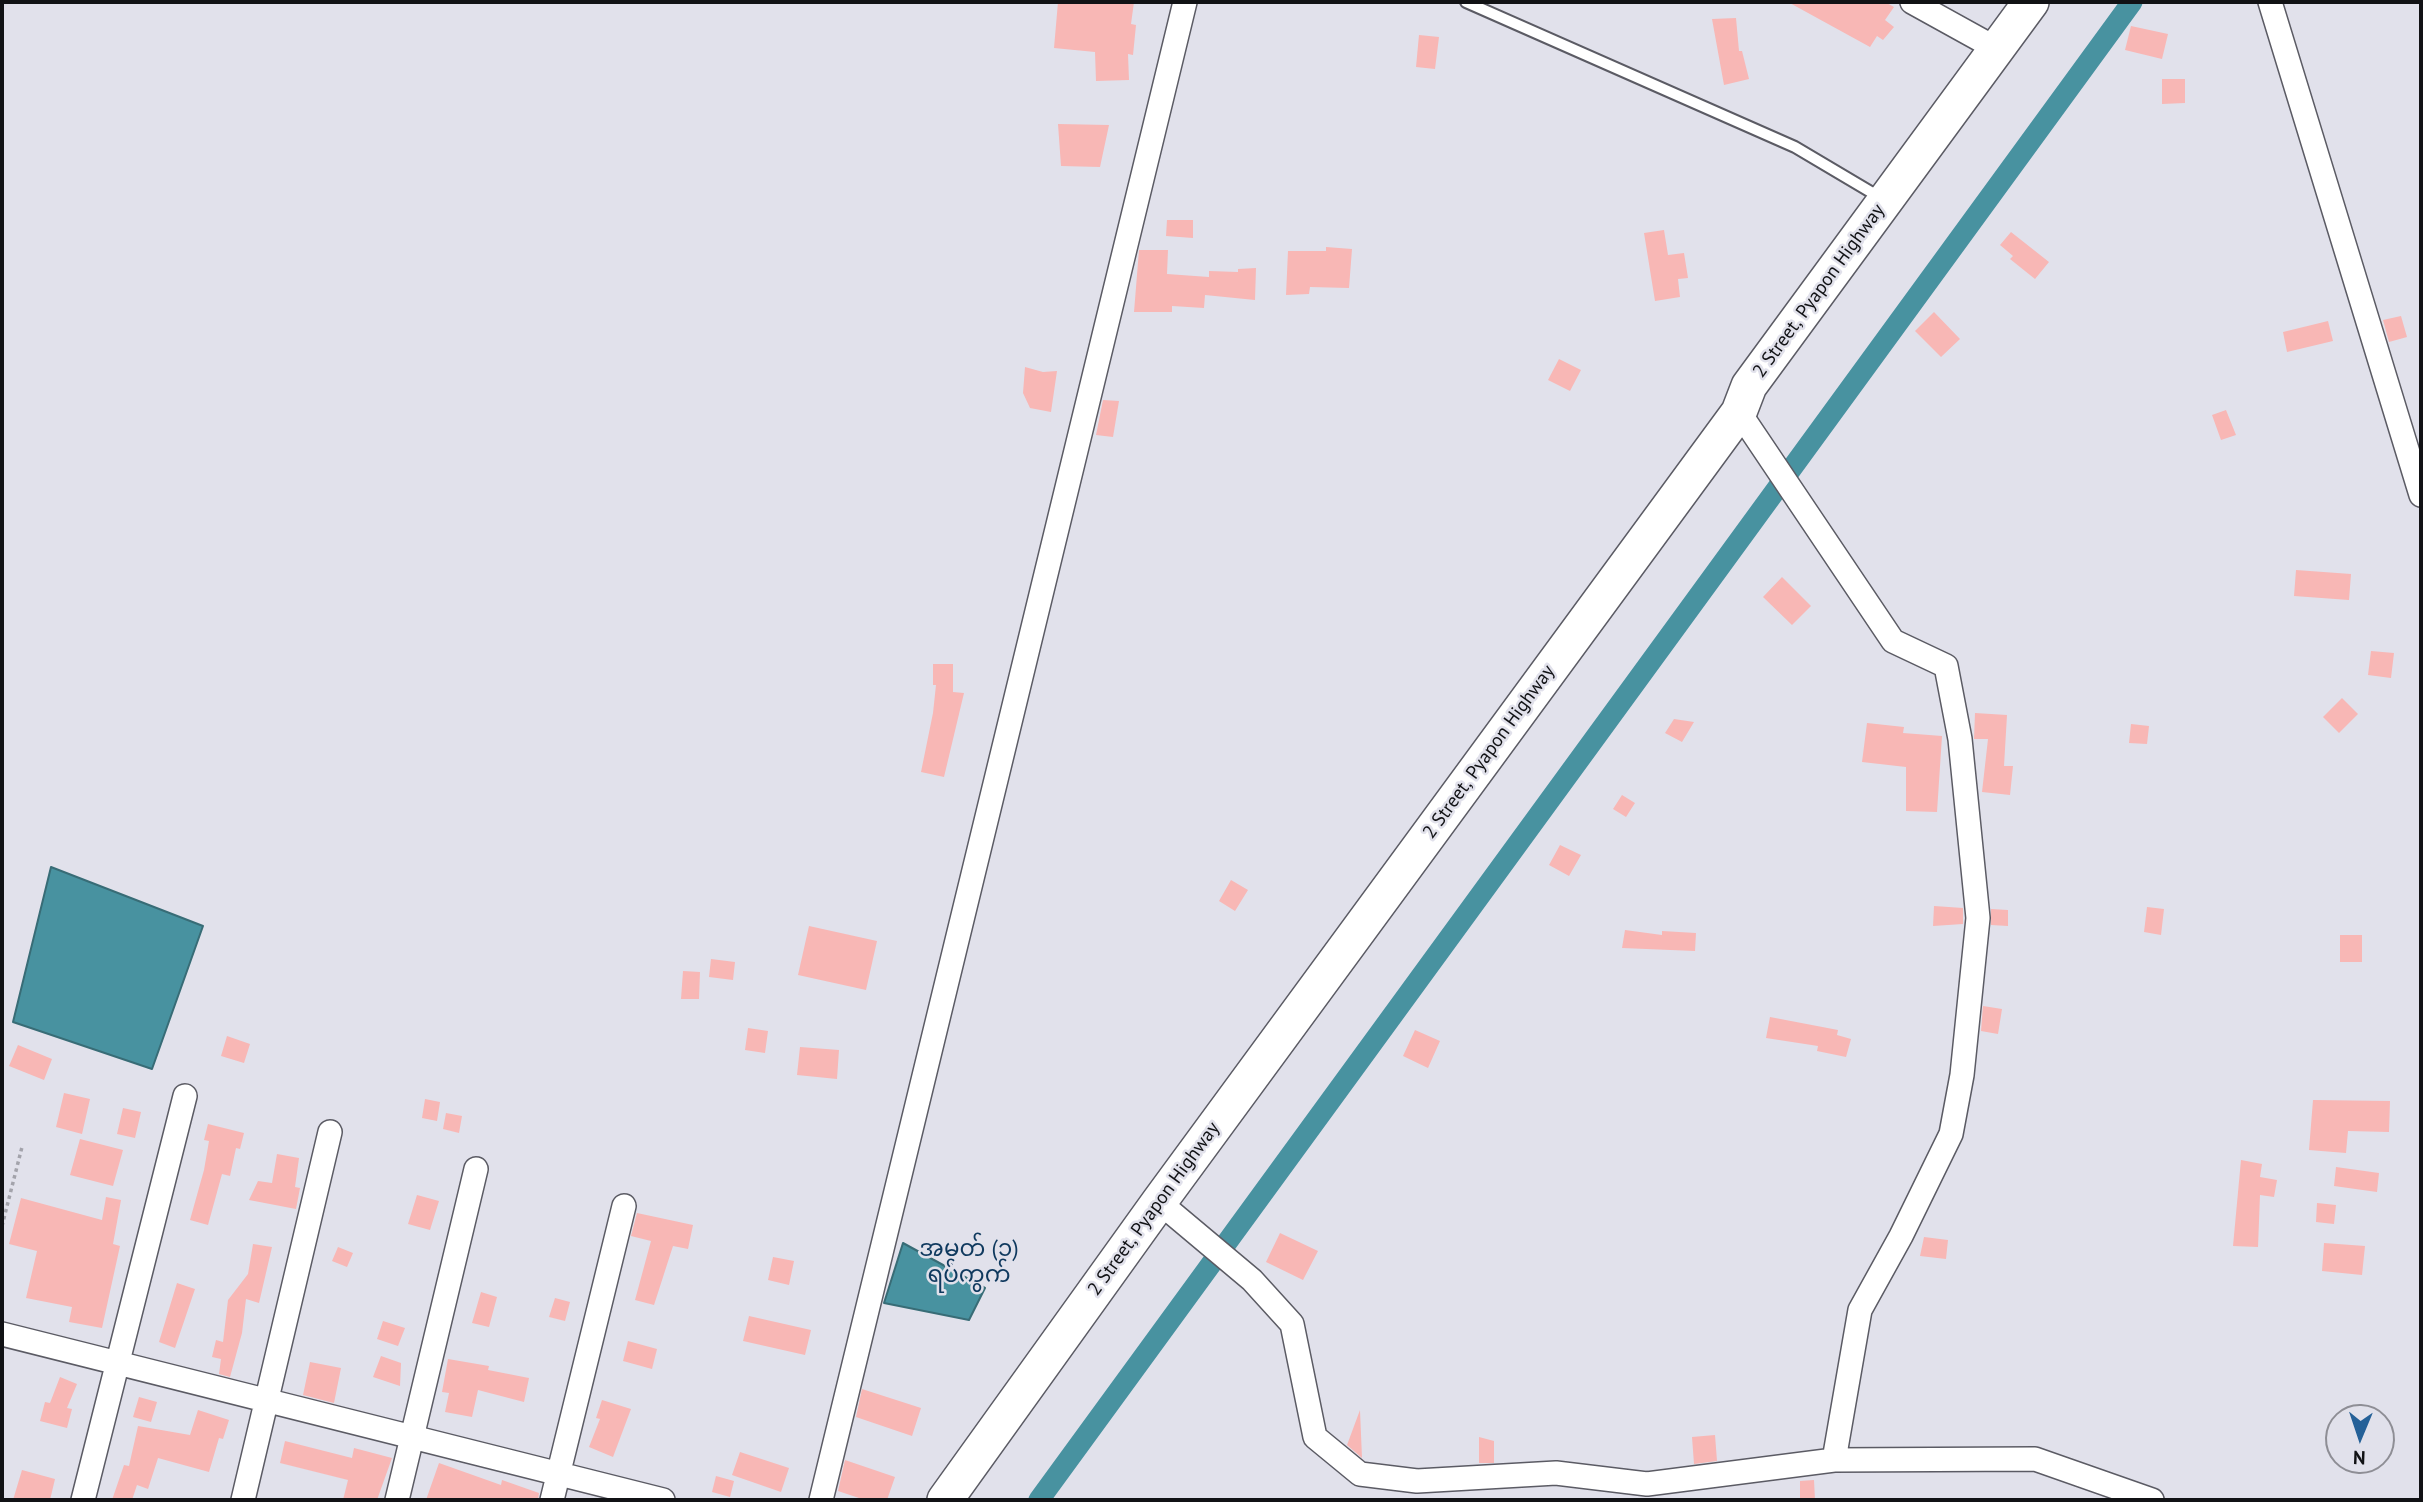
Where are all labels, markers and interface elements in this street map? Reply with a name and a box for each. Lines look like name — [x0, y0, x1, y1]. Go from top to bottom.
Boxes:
street label: 2 Street, Pyapon Highway — [1748, 200, 1890, 382]
street label: 2 Street, Pyapon Highway — [1418, 661, 1560, 843]
street label: 2 Street, Pyapon Highway — [1083, 1118, 1225, 1300]
district label: အမှတ် (၁) ရပ်ကွက် — [919, 1235, 1019, 1289]
north arrow — [2325, 1404, 2395, 1474]
text: N — [2353, 1446, 2366, 1470]

